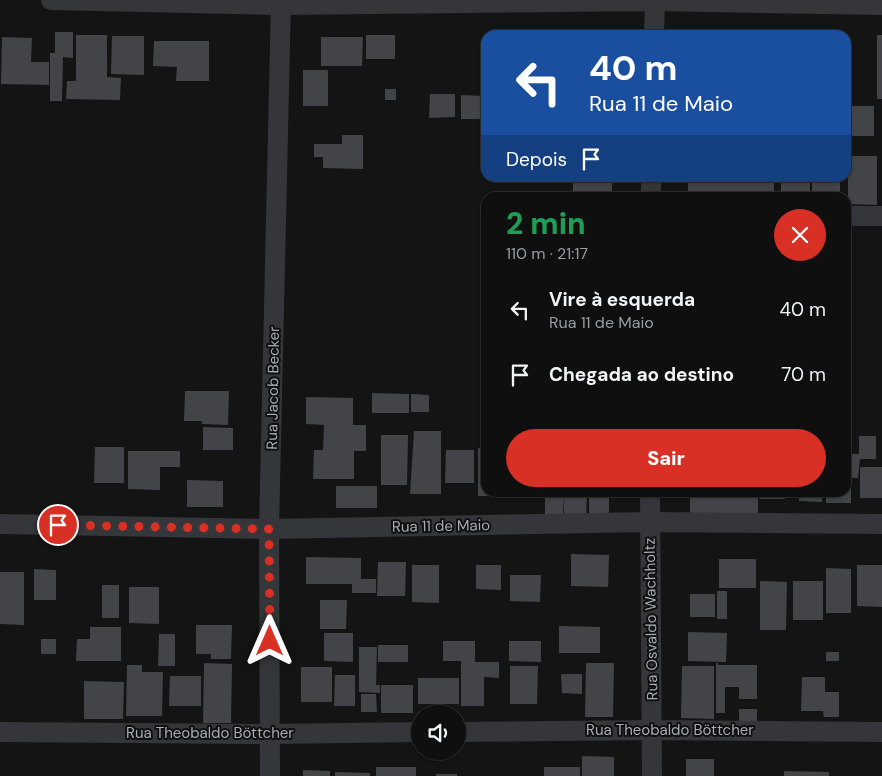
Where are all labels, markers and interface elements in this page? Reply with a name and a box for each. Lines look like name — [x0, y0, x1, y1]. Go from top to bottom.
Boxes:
text: 40 m — [589, 45, 678, 91]
icon: left — [506, 50, 571, 115]
text: Rua 11 de Maio — [589, 89, 733, 118]
icon: arrive — [577, 145, 605, 173]
text: Depois — [506, 147, 567, 172]
text: 2 min — [506, 204, 586, 243]
button: close — [774, 209, 826, 261]
text: 110 m · 21:17 — [506, 243, 588, 264]
text: Vire à esquerda — [549, 287, 695, 312]
icon: left — [506, 296, 534, 324]
text: 40 m — [779, 297, 826, 322]
text: Rua 11 de Maio — [549, 312, 654, 333]
street label: Rua Jacob Becker — [262, 326, 284, 450]
icon: arrive — [506, 361, 534, 389]
text: Chegada ao destino — [549, 362, 734, 387]
text: 70 m — [781, 362, 826, 387]
button: Sair — [506, 429, 826, 487]
pin — [37, 504, 79, 546]
icon: arrive — [44, 511, 72, 539]
street label: Rua 11 de Maio — [392, 515, 490, 537]
street label: Rua Osvaldo Wachholtz — [640, 537, 662, 700]
position arrow — [243, 614, 295, 666]
map controls — [411, 705, 466, 760]
button: sound — [411, 705, 466, 760]
street label: Rua Theobaldo Böttcher — [586, 720, 754, 740]
street label: Rua Theobaldo Böttcher — [126, 723, 294, 743]

